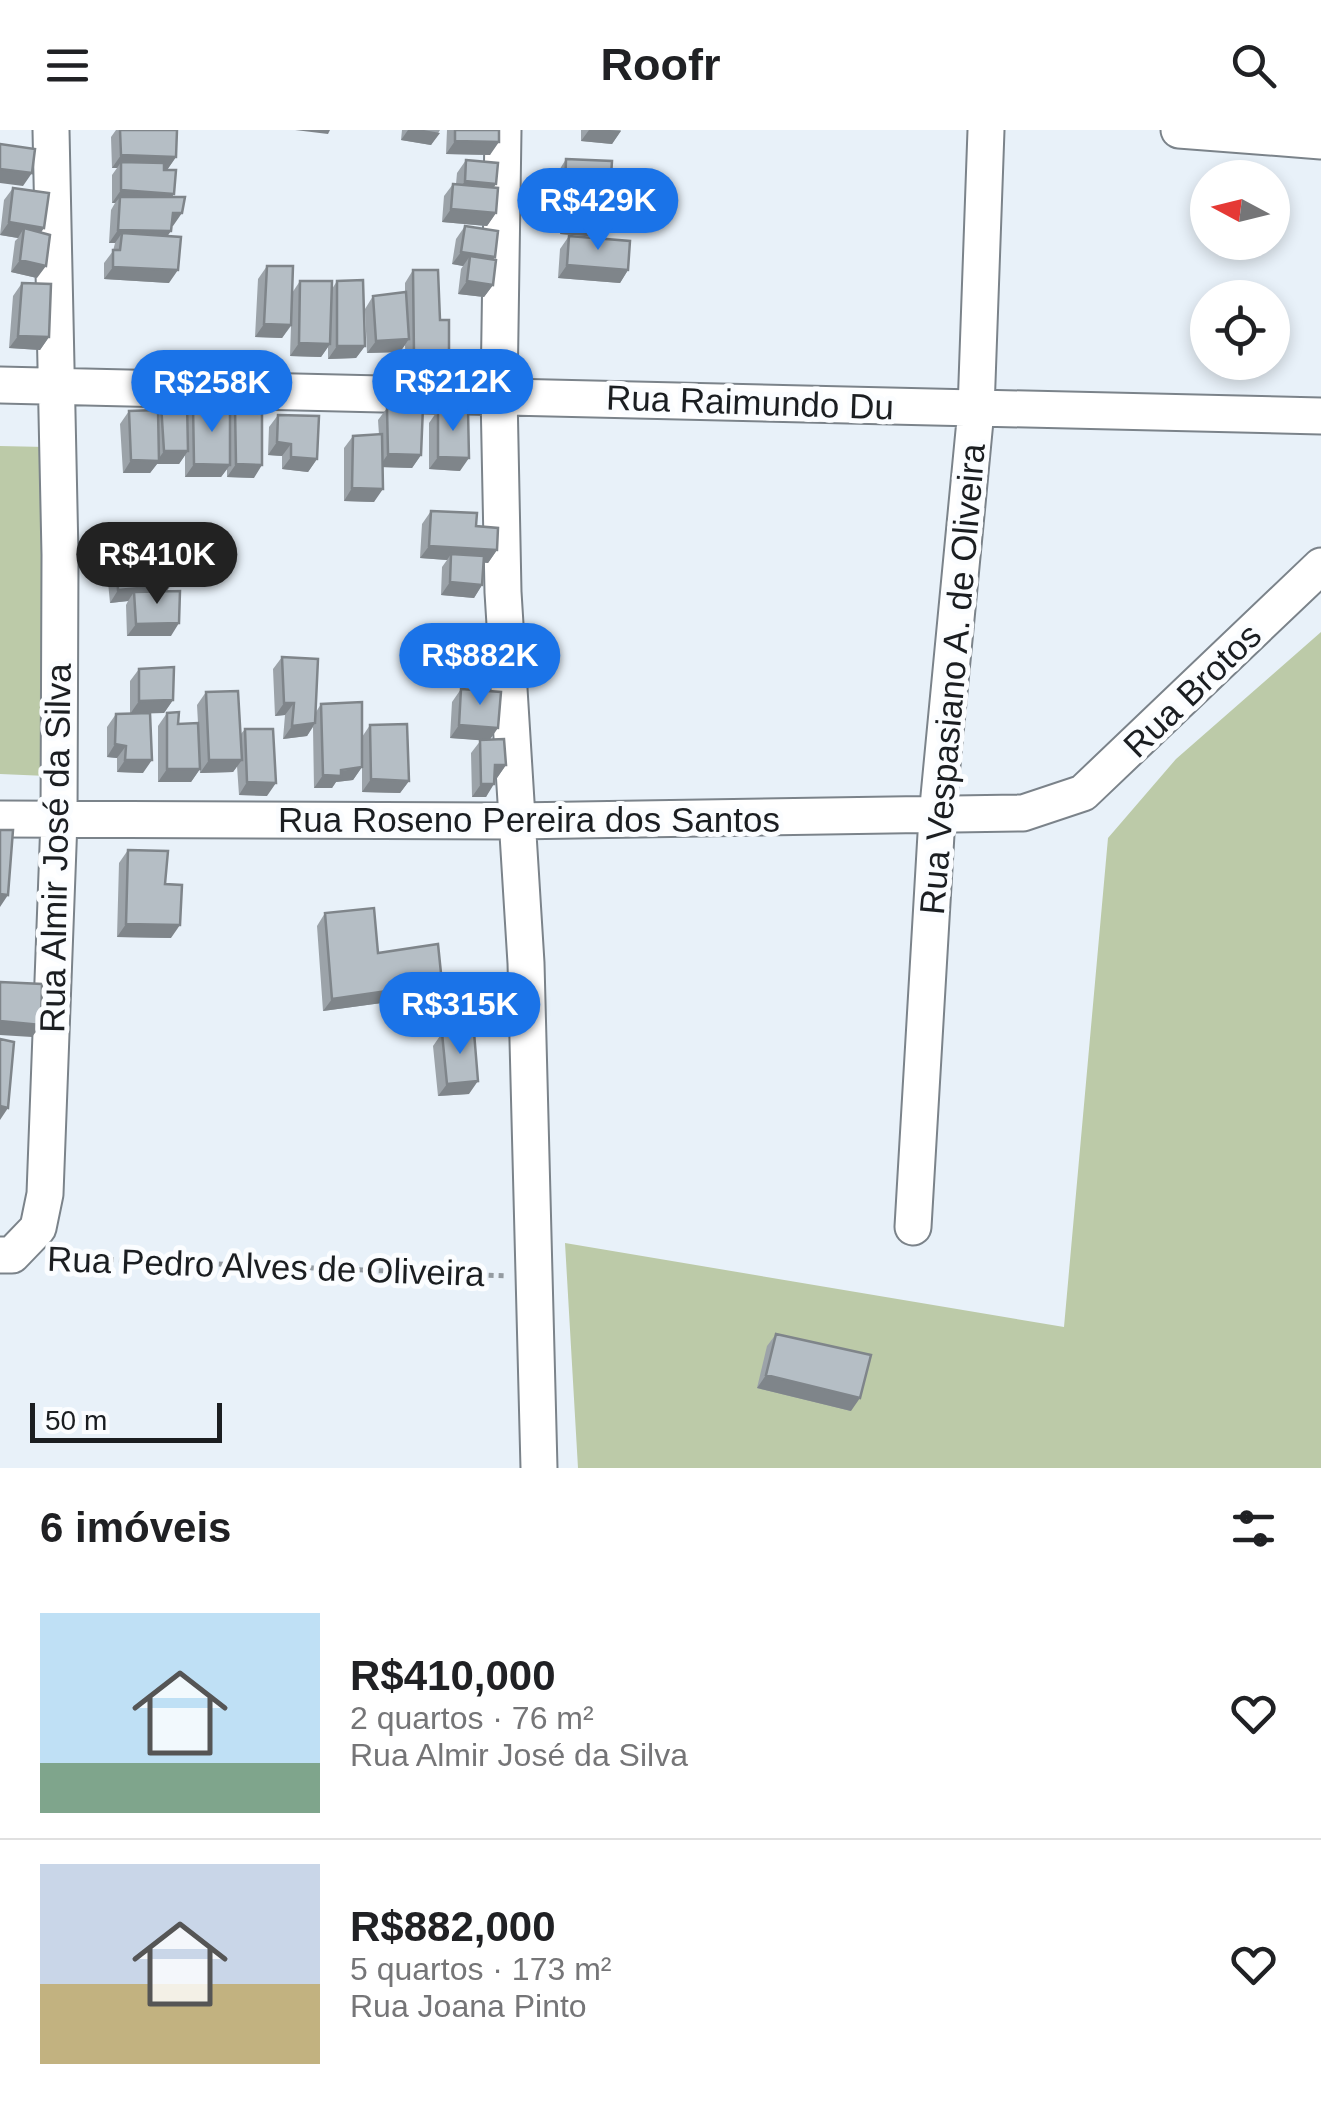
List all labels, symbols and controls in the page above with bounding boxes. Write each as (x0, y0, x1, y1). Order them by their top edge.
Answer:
icon: menu (40, 38, 95, 93)
icon: search (1226, 38, 1281, 93)
text: Roofr (601, 39, 720, 90)
north arrow (1190, 160, 1290, 260)
map controls (1190, 160, 1290, 380)
pin: R$429K (517, 168, 679, 253)
text: R$429K (539, 182, 657, 218)
button: locate (1190, 280, 1290, 380)
pin: R$212K (372, 349, 534, 434)
pin: R$258K (131, 350, 293, 435)
text: R$212K (394, 363, 512, 399)
text: R$258K (153, 364, 271, 400)
street label: Rua Raimundo Du (605, 377, 895, 427)
street label: Rua Vespasiano A. de Oliveira (912, 441, 992, 916)
pin: R$410K (76, 522, 238, 607)
text: R$410K (98, 536, 216, 572)
street label: Rua Brotos (1115, 615, 1269, 765)
pin: R$882K (399, 623, 561, 708)
text: R$882K (421, 637, 539, 673)
street label: Rua Almir José da Silva (32, 662, 78, 1033)
street label: Rua Roseno Pereira dos Santos (278, 800, 780, 839)
pin: R$315K (379, 972, 541, 1057)
text: R$315K (401, 986, 519, 1022)
street label: Rua Pedro Alves de Oliveira (47, 1239, 486, 1293)
scale bar (30, 1398, 222, 1442)
text: 50 m (45, 1405, 107, 1436)
icon: filters (1226, 1501, 1281, 1556)
text: 6 imóveis (40, 1504, 231, 1551)
text: R$410,000 (350, 1652, 556, 1699)
icon: home (120, 1653, 240, 1773)
icon: heart (1226, 1686, 1281, 1741)
text: 2 quartos · 76 m² (350, 1700, 594, 1736)
text: Rua Almir José da Silva (350, 1737, 688, 1773)
text: R$882,000 (350, 1903, 556, 1950)
icon: home (120, 1904, 240, 2024)
icon: heart (1226, 1937, 1281, 1992)
text: 5 quartos · 173 m² (350, 1951, 611, 1987)
text: Rua Joana Pinto (350, 1988, 587, 2024)

